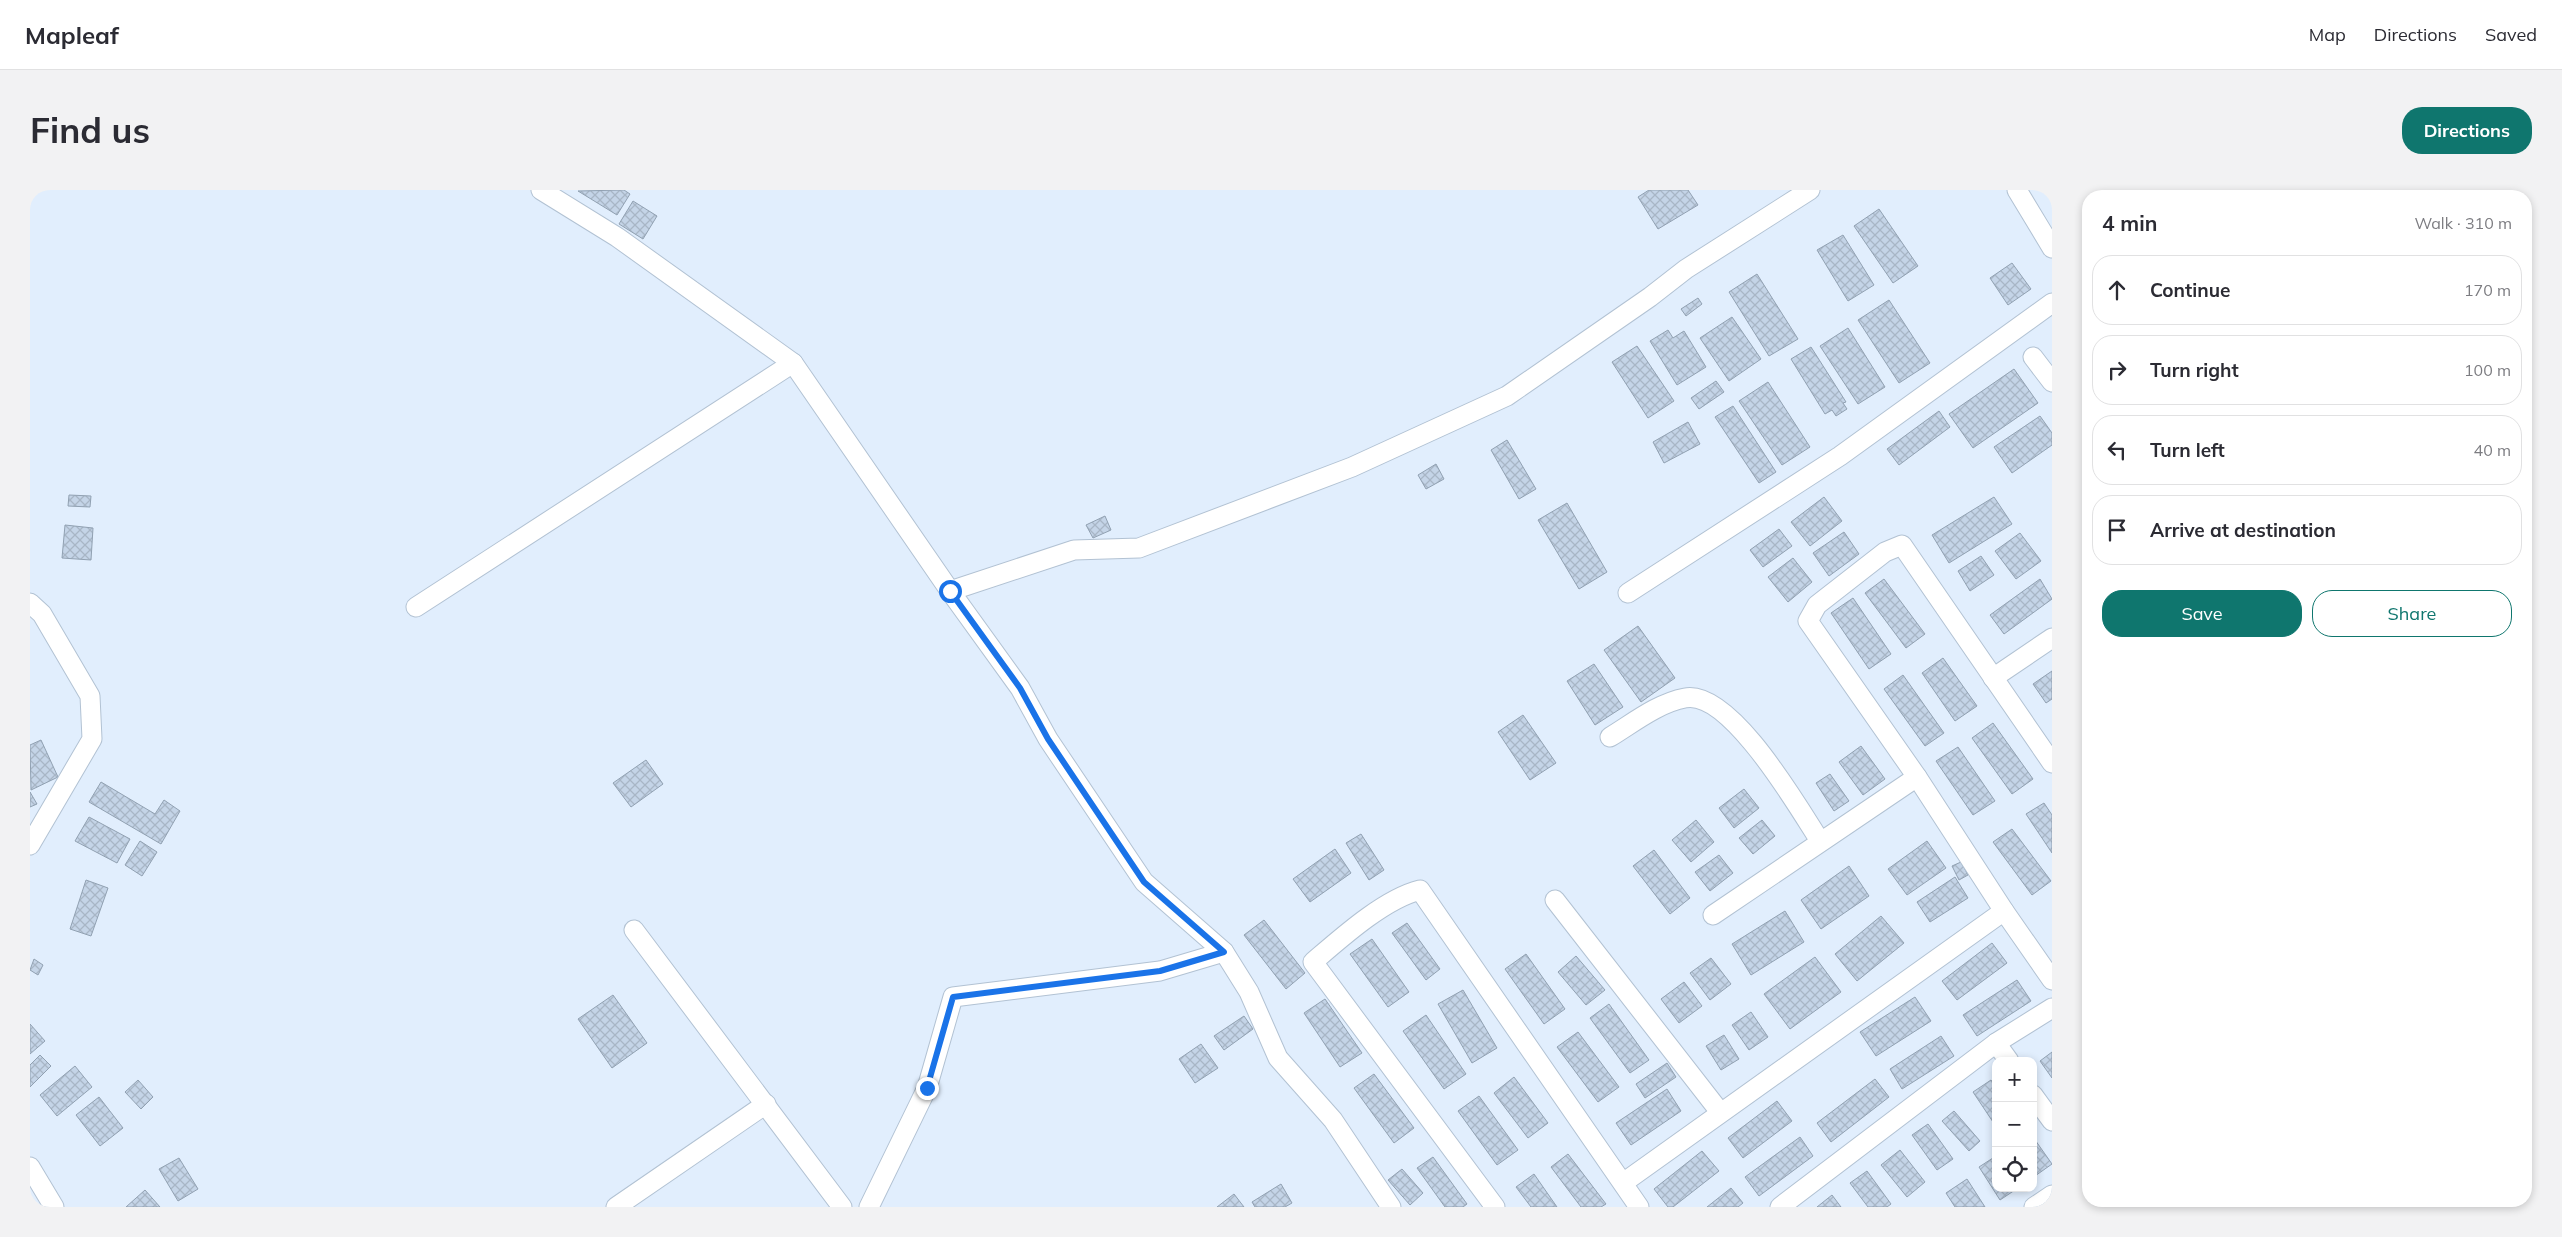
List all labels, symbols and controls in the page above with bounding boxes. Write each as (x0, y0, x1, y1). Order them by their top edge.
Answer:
text: Mapleaf (25, 20, 119, 50)
text: Map (2309, 23, 2346, 46)
text: Directions (2374, 23, 2457, 46)
text: Saved (2485, 23, 2537, 46)
button: Directions (2402, 107, 2532, 154)
text: Find us (30, 108, 150, 152)
text: 4 min (2102, 210, 2157, 236)
text: Walk · 310 m (2414, 213, 2512, 233)
icon: ahead (2103, 276, 2131, 304)
text: Continue (2150, 278, 2230, 302)
text: 170 m (2464, 280, 2511, 300)
icon: right (2103, 356, 2131, 384)
text: Turn right (2150, 358, 2239, 382)
text: 100 m (2464, 360, 2511, 380)
icon: left (2103, 436, 2131, 464)
text: Turn left (2150, 438, 2225, 462)
text: 40 m (2474, 440, 2511, 460)
icon: arrive (2103, 516, 2131, 544)
text: Arrive at destination (2150, 518, 2336, 542)
route start (939, 580, 962, 603)
button: Save (2102, 590, 2302, 637)
button: Share (2312, 590, 2512, 637)
map controls (1992, 1057, 2037, 1192)
button: + (1992, 1057, 2037, 1102)
route end (916, 1077, 939, 1100)
button: − (1992, 1102, 2037, 1147)
button: locate (1992, 1147, 2037, 1192)

